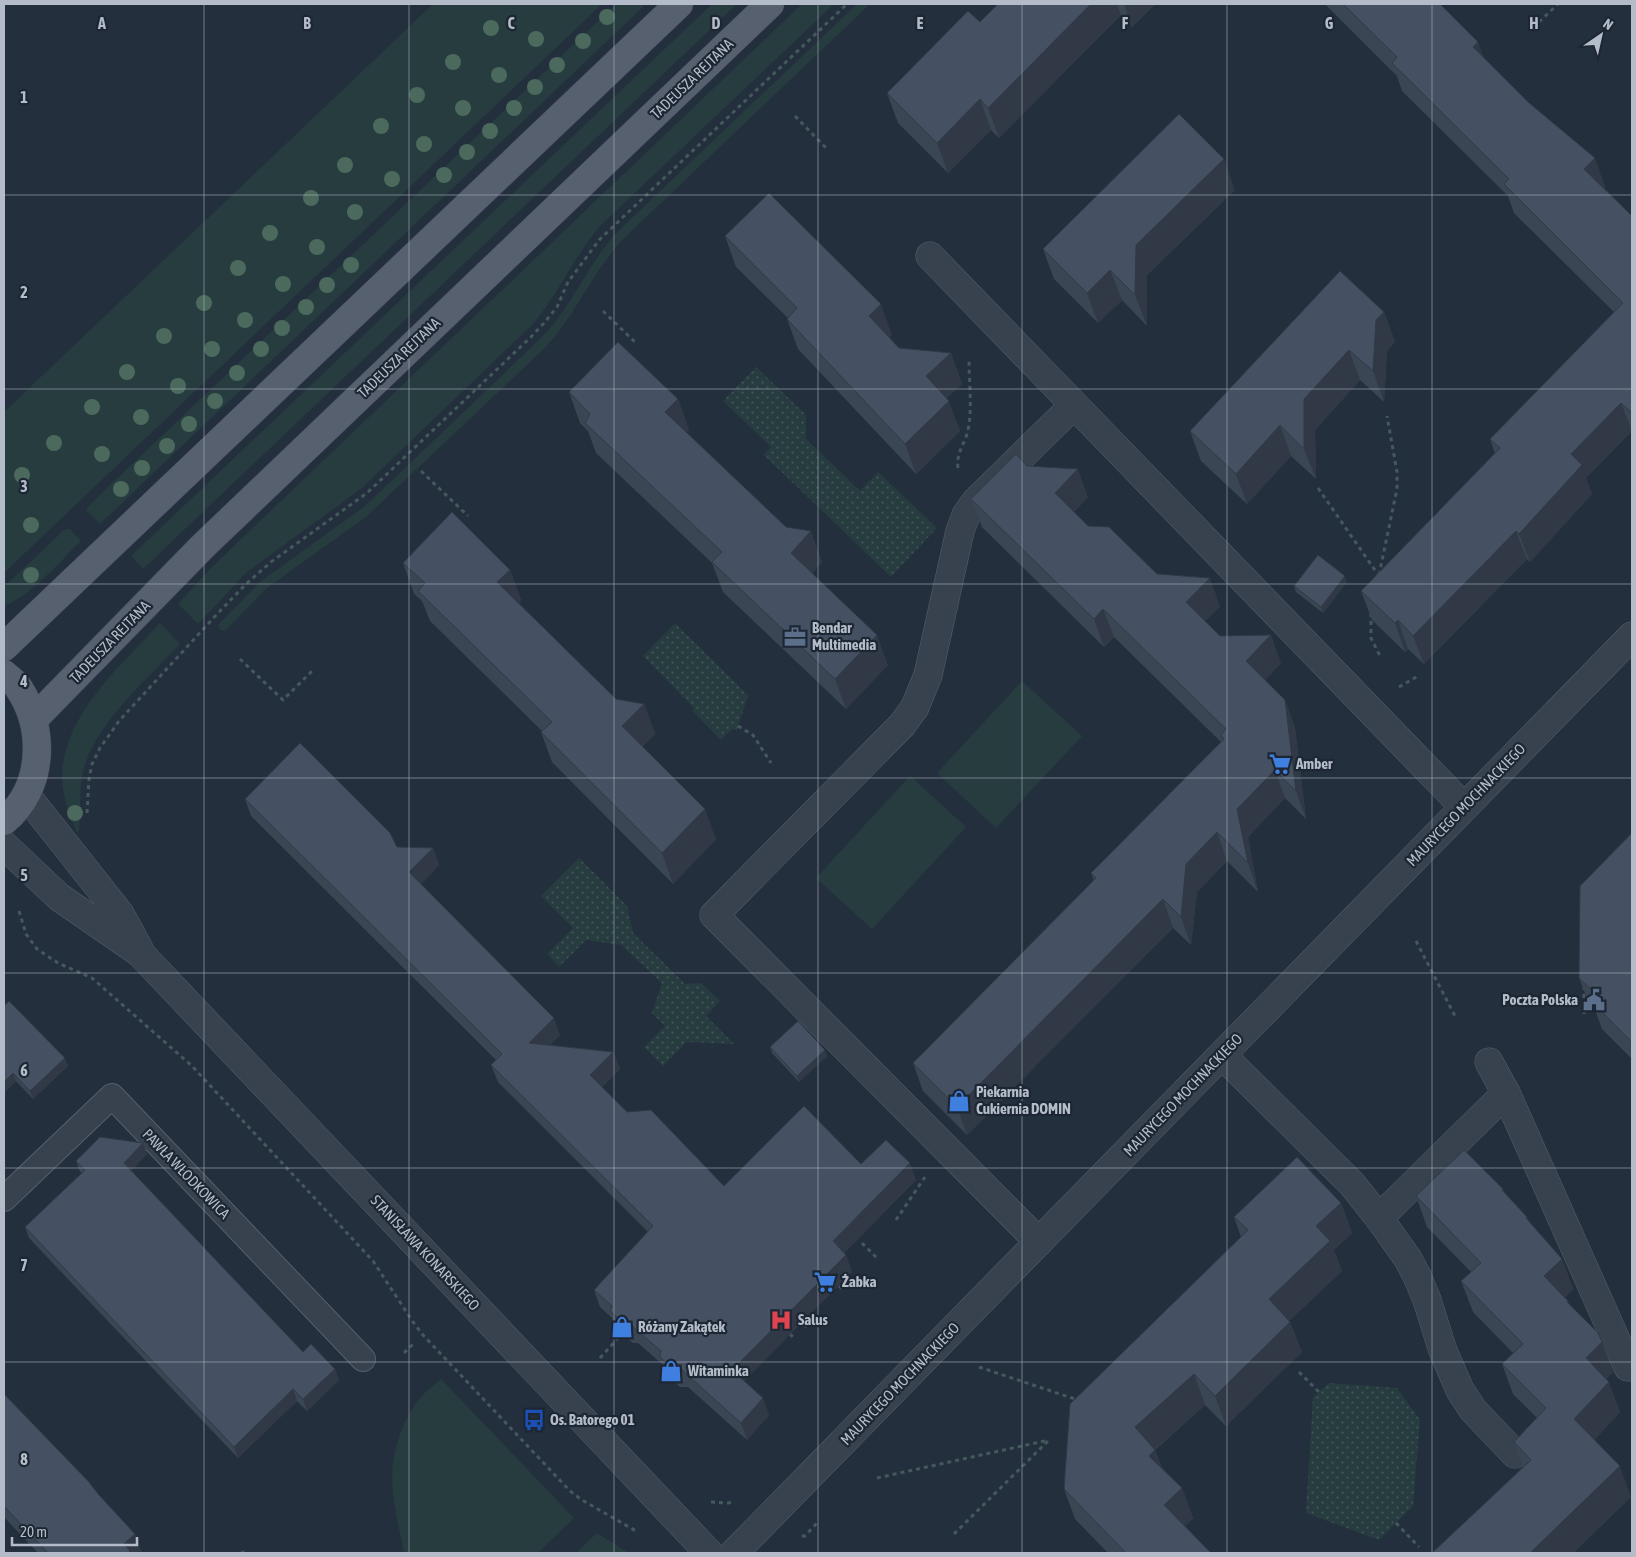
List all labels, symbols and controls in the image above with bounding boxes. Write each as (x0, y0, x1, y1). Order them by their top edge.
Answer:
north arrow (1576, 10, 1626, 60)
text: A (97, 14, 106, 32)
text: B (303, 14, 311, 32)
text: C (507, 14, 515, 32)
text: D (712, 14, 721, 32)
text: E (917, 14, 924, 32)
text: F (1122, 14, 1129, 32)
text: G (1325, 14, 1334, 32)
text: H (1529, 14, 1539, 32)
text: N (1600, 15, 1616, 33)
street label: TADEUSZA REJTANA (647, 35, 737, 122)
text: 1 (20, 88, 28, 106)
text: 2 (20, 283, 28, 301)
street label: TADEUSZA REJTANA (354, 314, 444, 401)
text: 3 (20, 477, 28, 495)
street label: TADEUSZA REJTANA (66, 597, 154, 686)
place label: Bendar Multimedia (812, 619, 876, 653)
office icon: Bendar Multimedia (782, 624, 808, 650)
text: 4 (19, 672, 28, 690)
street label: MAURYCEGO MOCHNACKIEGO (1403, 740, 1529, 869)
supermarket icon: Amber (1267, 751, 1293, 777)
place label: Amber (1295, 755, 1333, 772)
text: 5 (20, 866, 28, 884)
public building icon: Poczta Polska (1581, 987, 1607, 1013)
place label: Poczta Polska (1502, 991, 1578, 1008)
street label: MAURYCEGO MOCHNACKIEGO (1120, 1030, 1246, 1159)
text: 6 (20, 1061, 28, 1079)
place label: Piekarnia Cukiernia DOMIN (976, 1083, 1071, 1117)
shop icon: Piekarnia Cukiernia DOMIN (946, 1088, 972, 1114)
street label: PAWŁA WŁODKOWICA (139, 1125, 234, 1222)
street label: STANISŁAWA KONARSKIEGO (368, 1192, 483, 1314)
text: 7 (20, 1256, 28, 1274)
supermarket icon: Żabka (812, 1269, 838, 1295)
place label: Żabka (842, 1273, 876, 1290)
hospital icon: Salus (768, 1307, 794, 1333)
place label: Salus (798, 1311, 828, 1328)
shop icon: Różany Zakątek (609, 1314, 635, 1340)
place label: Różany Zakątek (638, 1318, 726, 1335)
street label: MAURYCEGO MOCHNACKIEGO (837, 1319, 963, 1448)
shop icon: Witaminka (658, 1358, 684, 1384)
place label: Witaminka (687, 1362, 749, 1379)
bus stop icon: Os. Batorego 01 (521, 1407, 547, 1433)
place label: Os. Batorego 01 (550, 1411, 635, 1428)
text: 8 (20, 1450, 28, 1468)
scale bar (12, 1514, 138, 1546)
text: 20 m (20, 1523, 47, 1540)

